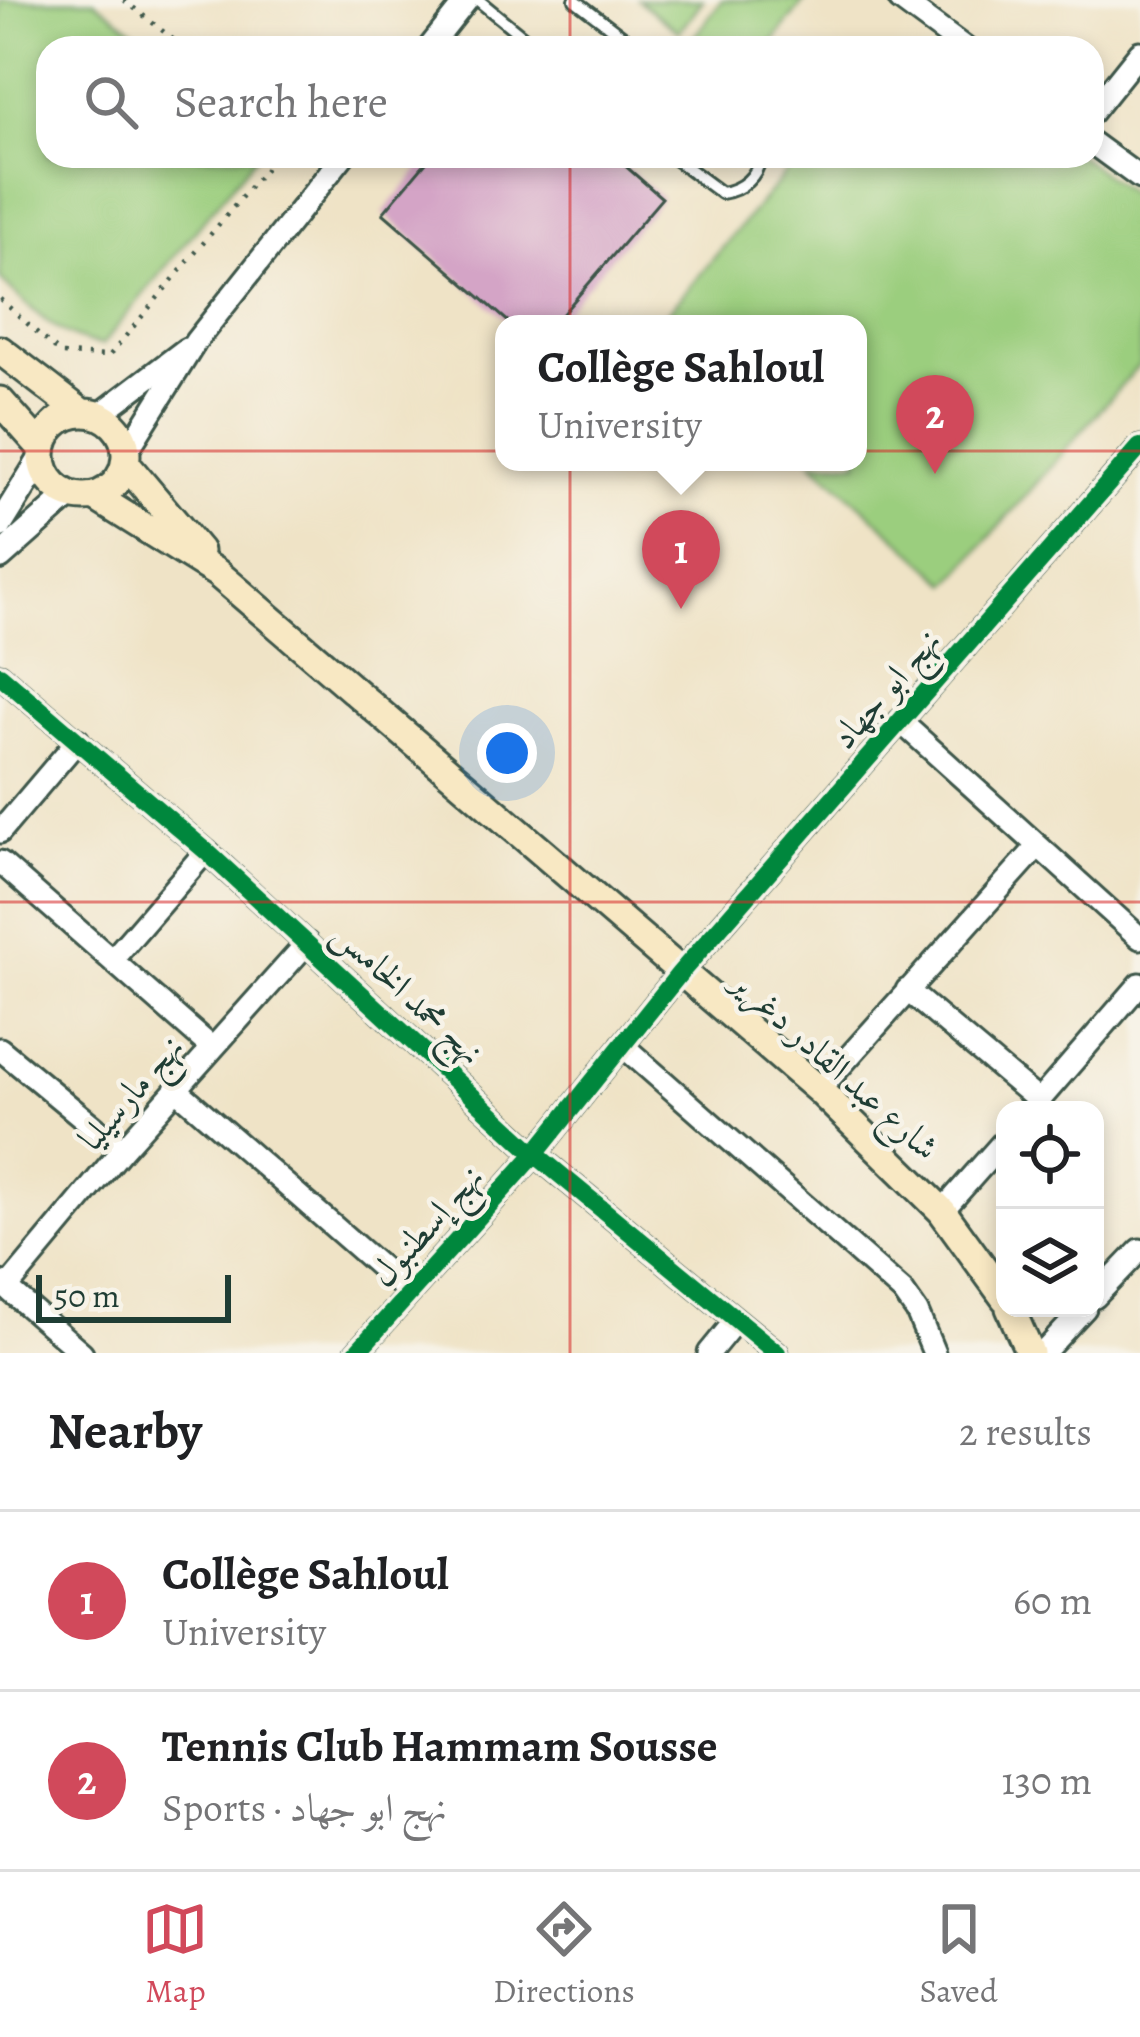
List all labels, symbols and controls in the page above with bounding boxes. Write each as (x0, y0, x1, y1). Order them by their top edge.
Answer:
search box (36, 36, 1104, 168)
icon: search (78, 69, 144, 135)
text: Search here (174, 71, 388, 133)
popup (495, 315, 867, 471)
text: Collège Sahloul (538, 336, 824, 398)
pin: 2 (896, 375, 974, 474)
text: University (538, 398, 702, 451)
pin: 1 (642, 510, 720, 609)
street label: نهج ابو جهاد (819, 617, 958, 765)
your location (477, 723, 537, 783)
street label: نهج محمد الخامس (317, 909, 495, 1081)
street label: شارع عبد القادر دغرير (714, 955, 950, 1175)
street label: نهج مارسيليا (66, 1024, 201, 1166)
map controls (996, 1101, 1104, 1317)
button: locate (996, 1101, 1104, 1209)
street label: نهج إسطنبول (358, 1154, 500, 1302)
button: layers (996, 1209, 1104, 1317)
scale bar (36, 1269, 231, 1322)
text: 50 m (54, 1273, 120, 1318)
text: Nearby (48, 1396, 202, 1466)
text: 2 results (959, 1405, 1092, 1458)
text: Collège Sahloul (162, 1543, 449, 1605)
text: 1 (80, 1574, 94, 1627)
text: 60 m (1013, 1574, 1092, 1627)
text: University (162, 1605, 326, 1658)
text: Tennis Club Hammam Sousse (162, 1715, 718, 1777)
text: 2 (78, 1754, 96, 1807)
text: 130 m (1001, 1754, 1092, 1807)
text: Sports · نهج ابو جهاد (162, 1781, 447, 1834)
tab: Map (142, 1896, 208, 2013)
tab: Directions (493, 1896, 635, 2013)
tab: Saved (919, 1896, 998, 2013)

